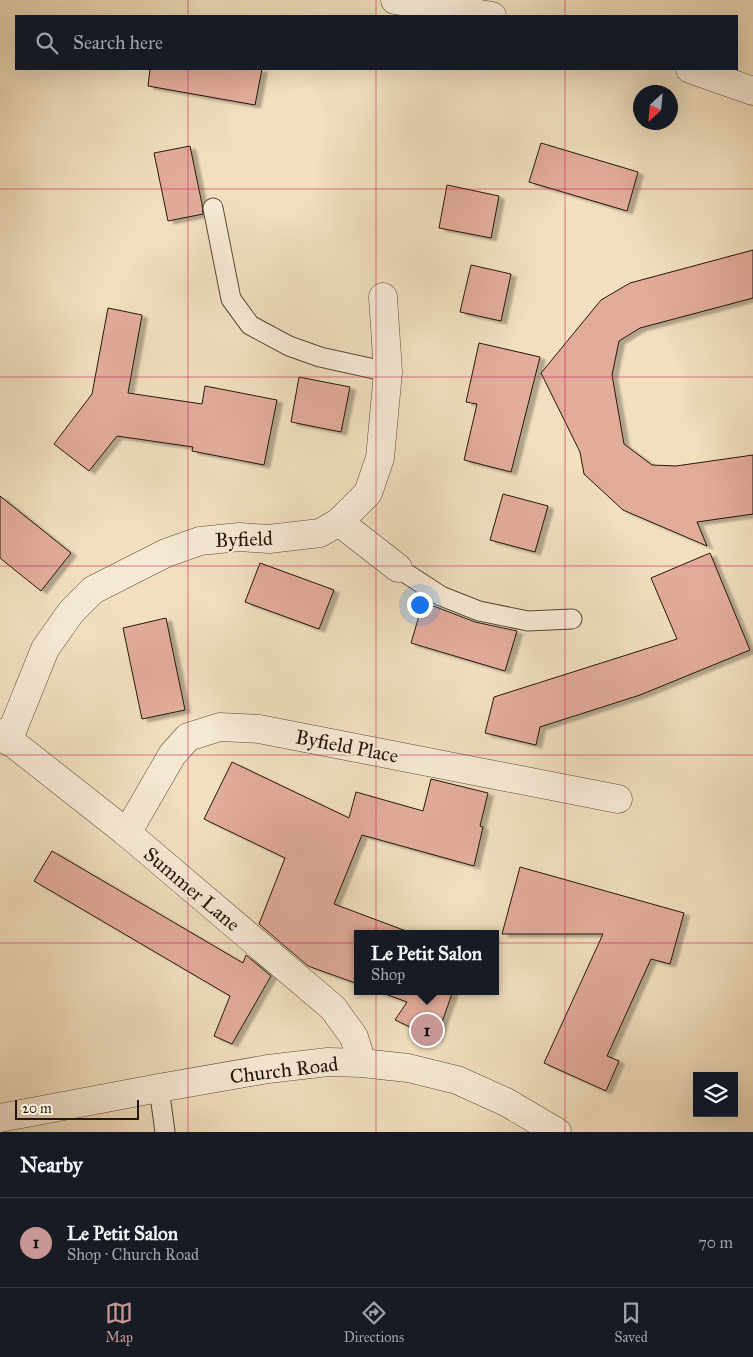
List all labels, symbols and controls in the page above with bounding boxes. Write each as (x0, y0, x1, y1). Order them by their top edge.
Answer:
search box (15, 15, 738, 70)
icon: search (33, 29, 61, 57)
text: Search here (73, 31, 163, 54)
north arrow (633, 85, 678, 130)
street label: Byfield (215, 526, 273, 552)
your location (407, 592, 433, 618)
street label: Byfield Place (294, 724, 400, 768)
street label: Summer Lane (139, 842, 245, 936)
popup (354, 930, 499, 995)
text: Le Petit Salon (371, 942, 482, 965)
text: Shop (371, 965, 405, 984)
pin: 1 (411, 1011, 443, 1049)
street label: Church Road (228, 1051, 340, 1089)
map controls (693, 1072, 738, 1117)
button: layers (693, 1072, 738, 1117)
scale bar (15, 1097, 139, 1120)
text: 20 m (22, 1100, 52, 1117)
text: Nearby (20, 1152, 83, 1178)
text: Le Petit Salon (67, 1222, 178, 1245)
text: 1 (33, 1233, 39, 1252)
text: 70 m (698, 1233, 733, 1252)
text: Shop · Church Road (67, 1245, 199, 1264)
tab: Map (105, 1299, 133, 1346)
tab: Directions (344, 1299, 404, 1346)
tab: Saved (615, 1299, 648, 1346)

